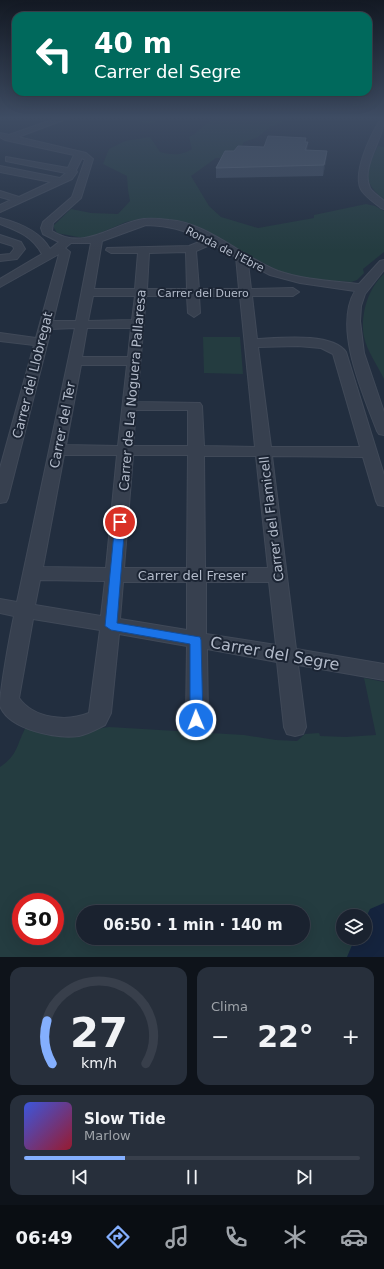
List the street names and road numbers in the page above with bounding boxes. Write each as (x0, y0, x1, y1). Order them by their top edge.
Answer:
street label: Ronda de l'Ebre (183, 224, 266, 275)
street label: Carrer del Duero (157, 287, 249, 300)
street label: Carrer de La Noguera Pallaresa (116, 289, 149, 491)
street label: Carrer del Llobregat (9, 310, 56, 440)
street label: Carrer del Ter (47, 380, 78, 470)
street label: Carrer del Flamicell (256, 455, 287, 583)
street label: Carrer del Freser (138, 568, 247, 583)
street label: Carrer del Segre (209, 633, 341, 674)

